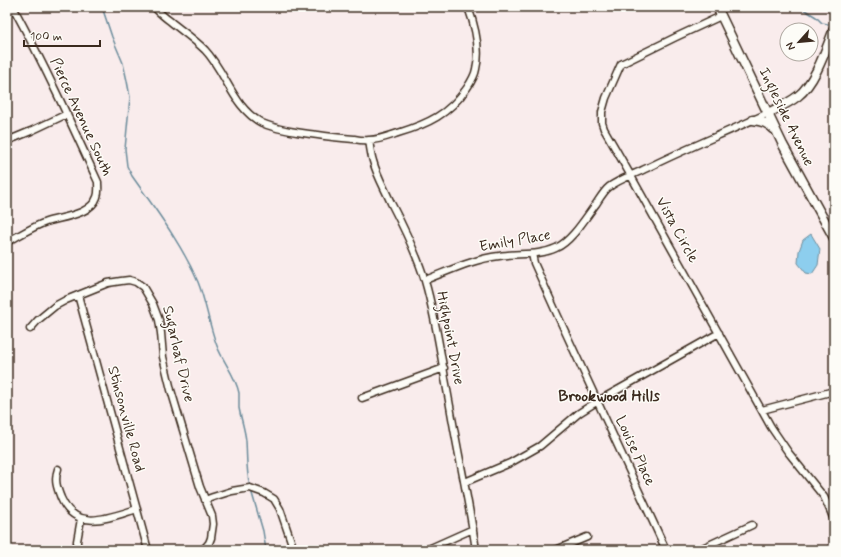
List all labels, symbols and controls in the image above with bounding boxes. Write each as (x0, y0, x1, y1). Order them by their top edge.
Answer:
scale bar (24, 22, 100, 48)
north arrow (779, 22, 819, 62)
text: 100 m (30, 29, 62, 45)
text: N (783, 40, 799, 53)
street label: Pierce Avenue South (45, 55, 117, 179)
street label: Ingleside Avenue (753, 64, 819, 170)
street label: Vista Circle (651, 194, 703, 266)
street label: Emily Place (478, 225, 552, 257)
street label: Highpoint Drive (430, 289, 469, 387)
street label: Sugarloaf Drive (156, 304, 199, 405)
street label: Stinsonville Road (102, 364, 150, 474)
district label: Brookwood Hills (558, 386, 661, 407)
street label: Louise Place (610, 413, 660, 489)

